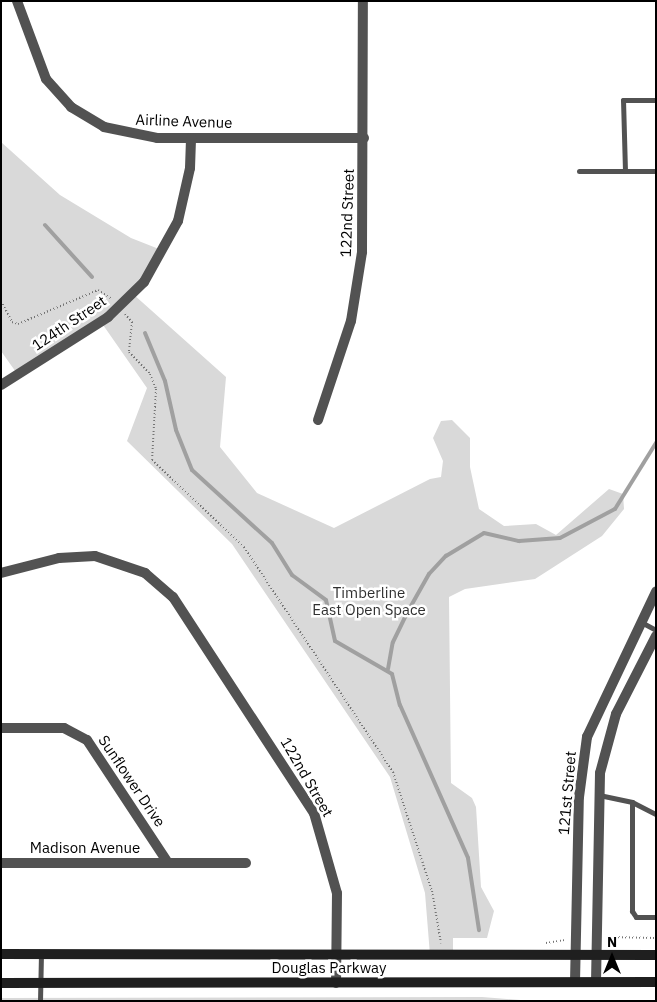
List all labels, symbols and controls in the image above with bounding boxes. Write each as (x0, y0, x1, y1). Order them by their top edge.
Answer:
street label: Airline Avenue (135, 110, 233, 132)
street label: 122nd Street (336, 168, 358, 258)
street label: 124th Street (29, 292, 109, 354)
park label: Timberline East Open Space (312, 583, 426, 618)
street label: Sunflower Drive (95, 732, 169, 830)
street label: 122nd Street (277, 734, 337, 820)
street label: 121st Street (554, 750, 580, 836)
street label: Madison Avenue (30, 839, 140, 857)
north arrow (587, 932, 637, 982)
text: N (607, 933, 617, 951)
street label: Douglas Parkway (271, 959, 387, 977)

